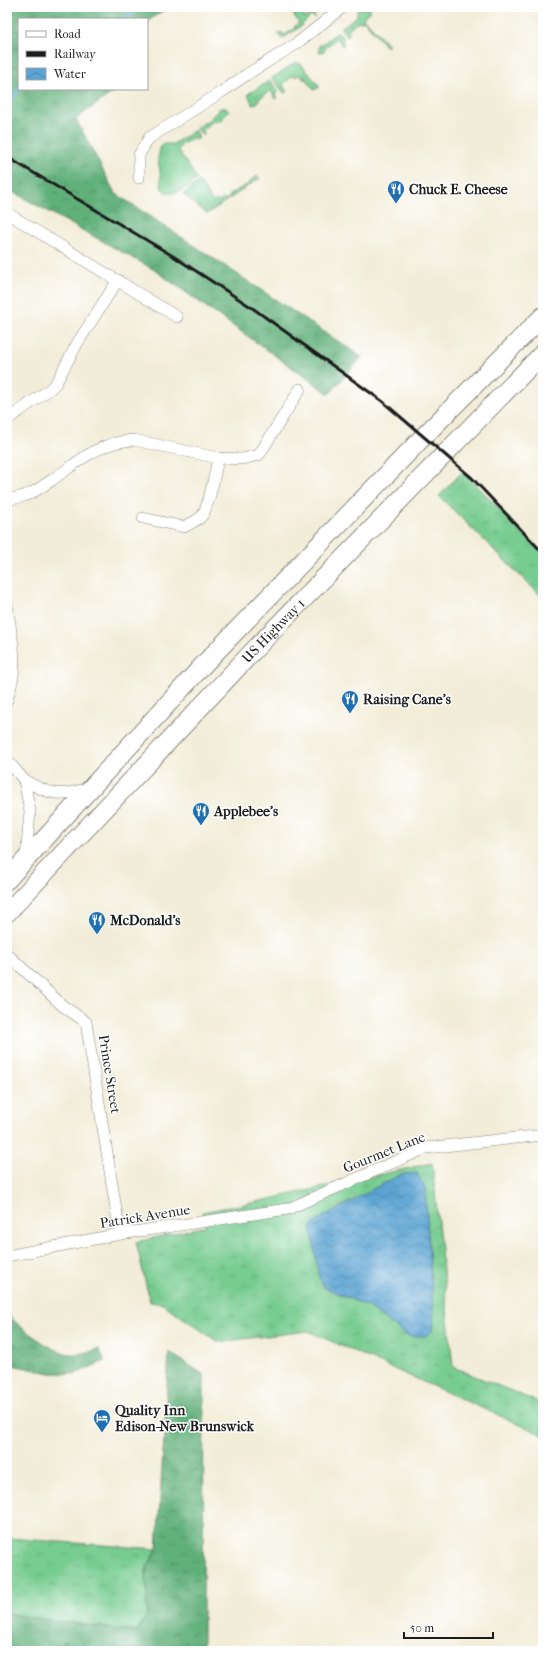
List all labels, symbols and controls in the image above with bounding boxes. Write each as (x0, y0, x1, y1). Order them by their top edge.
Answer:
legend (18, 18, 148, 90)
text: Road (54, 27, 81, 41)
text: Railway (54, 47, 96, 61)
text: Water (53, 67, 87, 81)
restaurant icon: Chuck E. Cheese (386, 179, 406, 204)
place label: Chuck E. Cheese (409, 181, 508, 198)
street label: US Highway 1 (238, 595, 309, 667)
restaurant icon: Raising Cane's (340, 689, 360, 714)
place label: Raising Cane's (363, 691, 452, 708)
restaurant icon: Applebee's (191, 801, 211, 826)
place label: Applebee's (213, 803, 279, 820)
restaurant icon: McDonald's (87, 910, 107, 935)
place label: McDonald's (109, 912, 181, 929)
street label: Prince Street (95, 1033, 124, 1115)
street label: Gourmet Lane (341, 1128, 428, 1177)
street label: Patrick Avenue (99, 1201, 192, 1232)
place label: Quality Inn Edison-New Brunswick (115, 1402, 255, 1435)
hotel icon: Quality Inn Edison-New Brunswick (92, 1408, 112, 1433)
scale bar (404, 1614, 493, 1640)
text: 50 m (410, 1621, 434, 1635)

